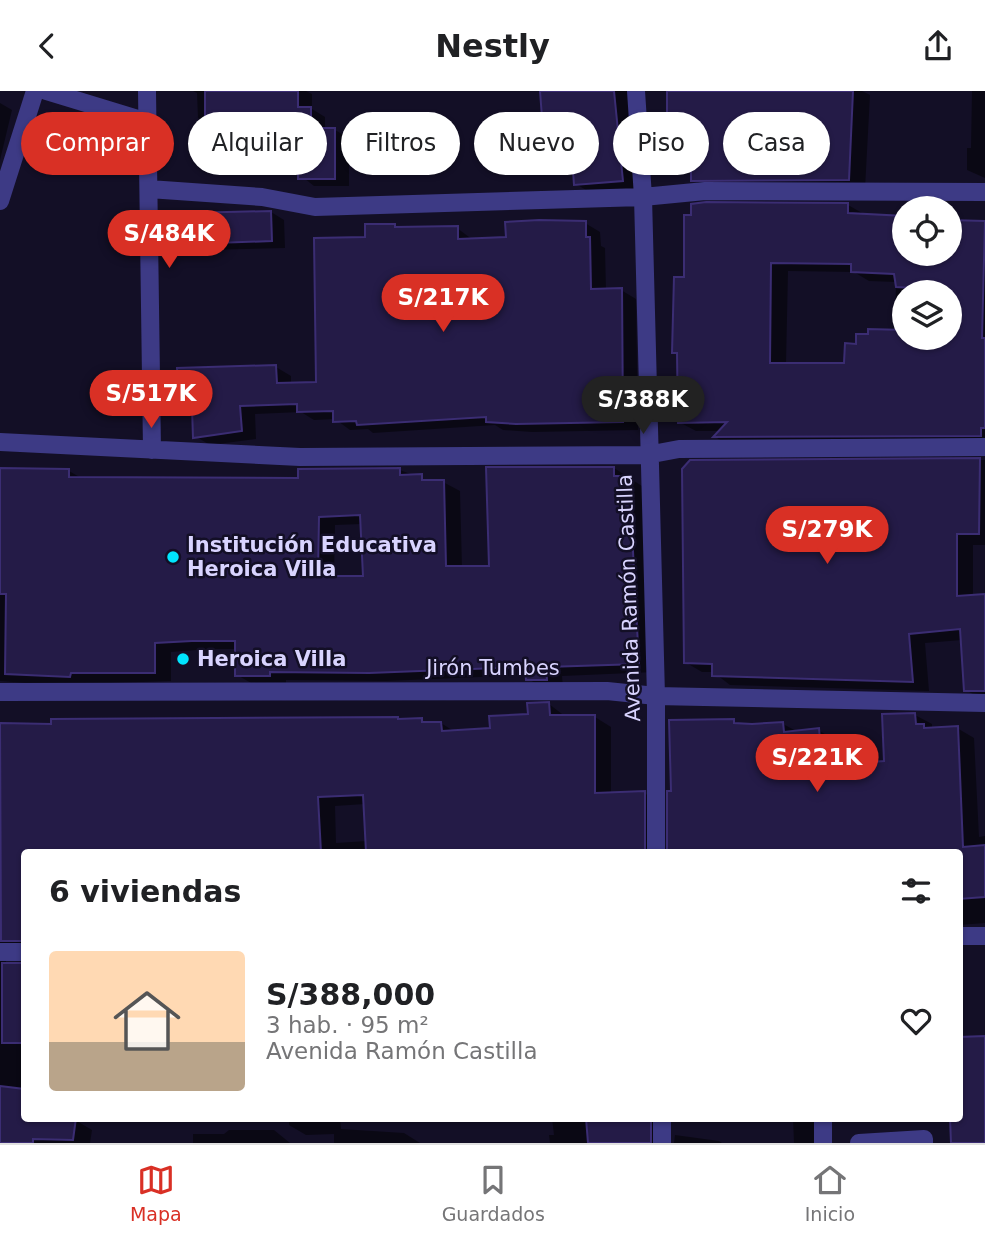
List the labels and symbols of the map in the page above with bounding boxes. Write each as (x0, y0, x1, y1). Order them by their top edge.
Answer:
pin: S/484K (112, 211, 226, 270)
pin: S/217K (386, 275, 500, 334)
pin: S/517K (94, 371, 208, 430)
pin: S/388K (586, 377, 700, 436)
street label: Avenida Ramón Castilla (613, 474, 645, 722)
pin: S/279K (770, 507, 884, 566)
place label: Institución Educativa Heroica Villa (187, 533, 437, 581)
marker: Institución Educativa Heroica Villa (165, 549, 181, 565)
place label: Heroica Villa (197, 647, 346, 671)
marker: Heroica Villa (175, 651, 191, 667)
street label: Jirón Tumbes (424, 656, 560, 680)
pin: S/221K (760, 735, 874, 794)

